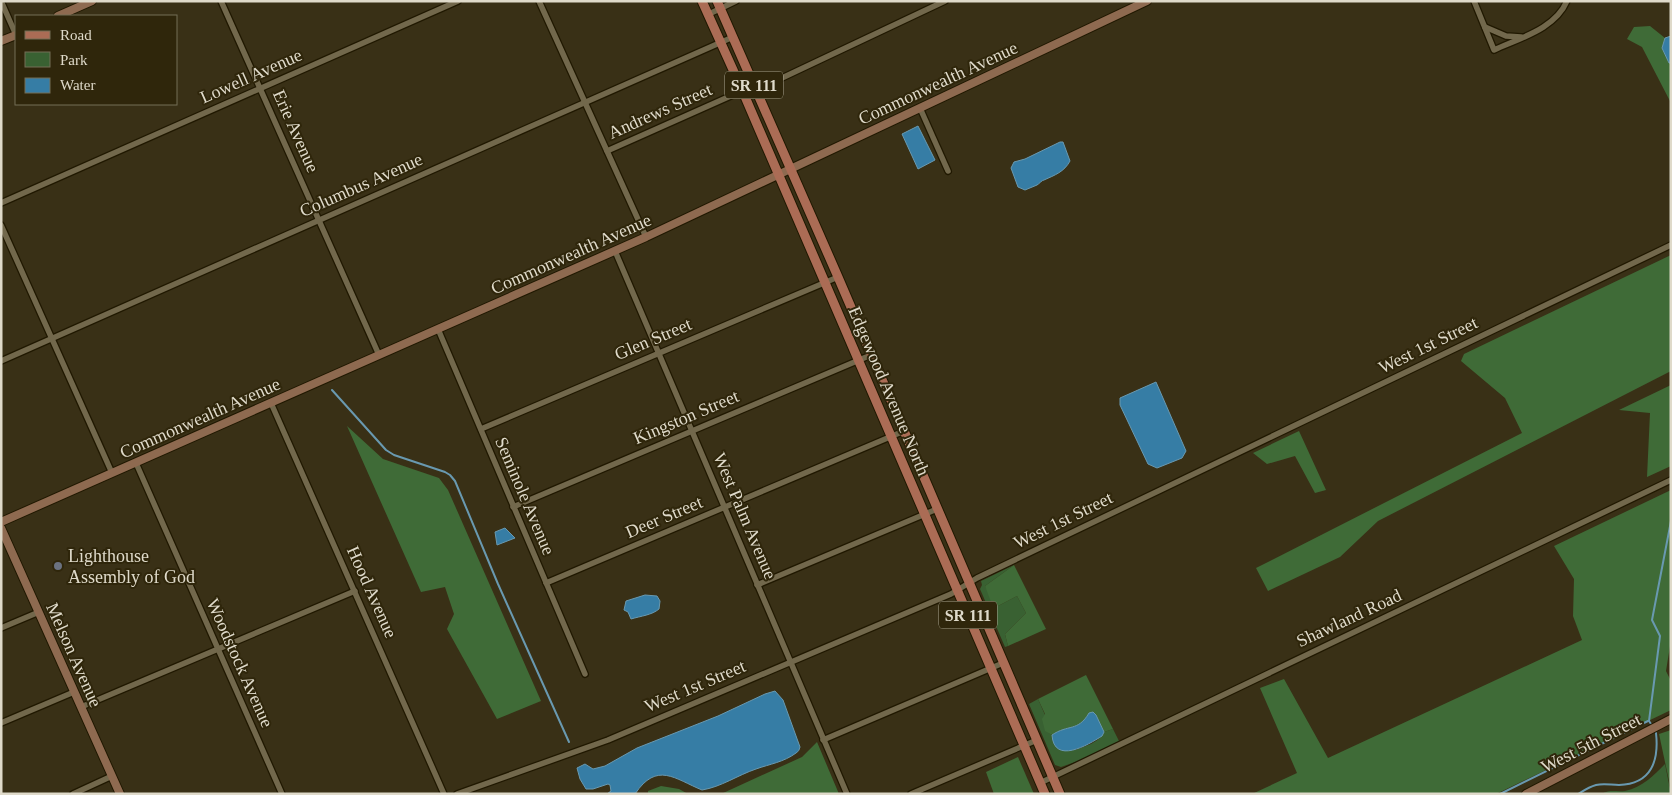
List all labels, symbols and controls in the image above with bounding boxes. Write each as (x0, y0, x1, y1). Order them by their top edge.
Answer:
legend (15, 15, 178, 105)
text: Road (60, 27, 92, 43)
street label: Commonwealth Avenue (855, 37, 1021, 129)
street label: Lowell Avenue (197, 45, 305, 107)
text: Park (60, 52, 88, 68)
road number: SR 111 (725, 72, 783, 98)
text: Water (60, 77, 95, 93)
street label: Andrews Street (605, 79, 715, 143)
street label: Erie Avenue (269, 87, 323, 175)
street label: Columbus Avenue (297, 149, 425, 221)
street label: Commonwealth Avenue (488, 210, 654, 298)
street label: Edgewood Avenue North (844, 303, 934, 479)
street label: West 1st Street (1375, 312, 1481, 378)
street label: Glen Street (612, 314, 694, 364)
street label: Commonwealth Avenue (117, 374, 283, 462)
street label: Kingston Street (630, 386, 742, 448)
street label: Seminole Avenue (491, 434, 559, 558)
street label: West Palm Avenue (709, 450, 781, 582)
street label: West 1st Street (1010, 487, 1116, 553)
street label: Deer Street (623, 492, 705, 542)
street label: Hood Avenue (343, 543, 401, 641)
place label: Lighthouse Assembly of God (68, 546, 195, 587)
marker: Lighthouse Assembly of God (52, 560, 64, 572)
street label: Shawland Road (1293, 585, 1405, 651)
street label: Woodstock Avenue (203, 596, 277, 730)
street label: Melson Avenue (42, 600, 106, 710)
road number: SR 111 (939, 602, 997, 628)
street label: West 1st Street (642, 656, 748, 716)
street label: West 5th Street (1538, 709, 1644, 777)

